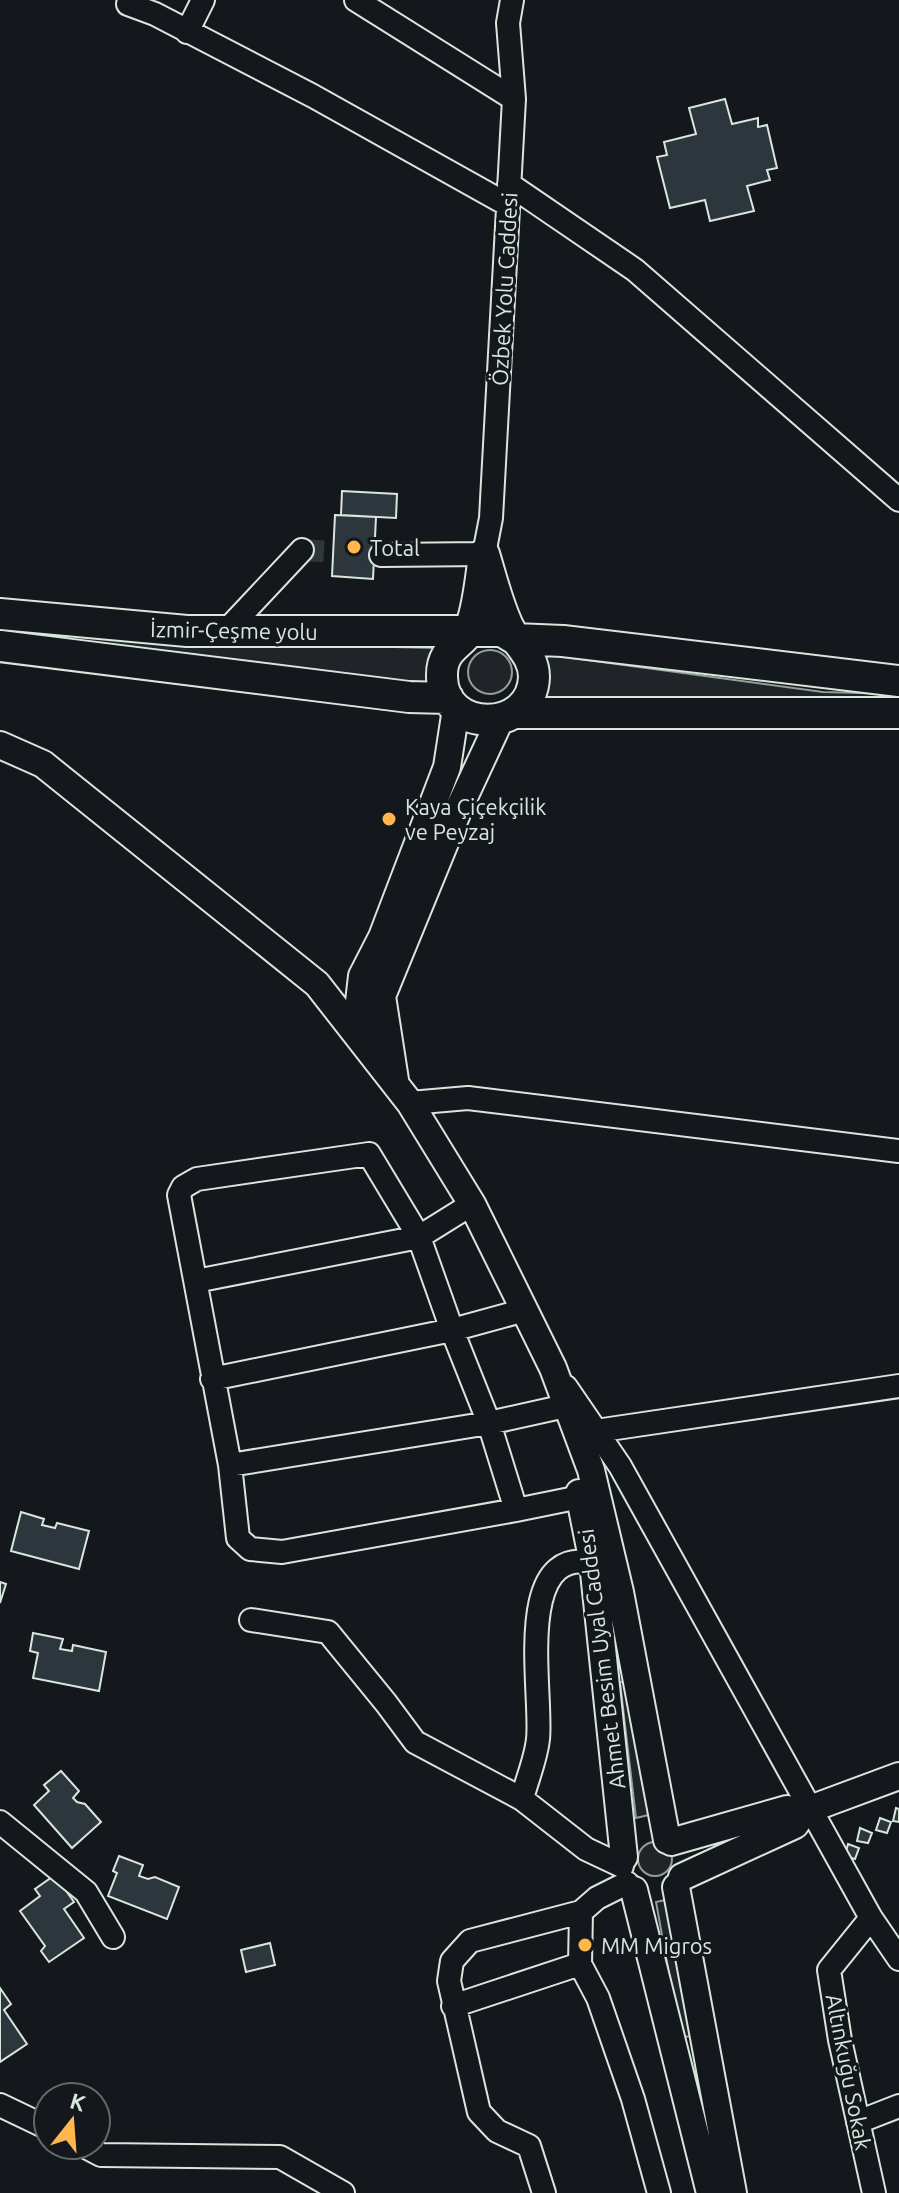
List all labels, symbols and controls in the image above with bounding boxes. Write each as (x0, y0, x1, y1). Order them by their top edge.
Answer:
street label: Özbek Yolu Caddesi (486, 192, 522, 386)
place label: Total (370, 535, 420, 560)
marker: Total (345, 538, 363, 556)
street label: İzmir-Çeşme yolu (150, 616, 318, 644)
place label: Kaya Çiçekçilik ve Peyzaj (405, 794, 546, 844)
marker: Kaya Çiçekçilik ve Peyzaj (380, 810, 398, 828)
street label: Ahmet Besim Uyal Caddesi (573, 1527, 629, 1791)
place label: MM Migros (601, 1933, 712, 1958)
marker: MM Migros (576, 1936, 594, 1954)
street label: Altınkuğu Sokak (822, 1992, 876, 2152)
north arrow (32, 2081, 112, 2161)
text: K (67, 2087, 89, 2116)

